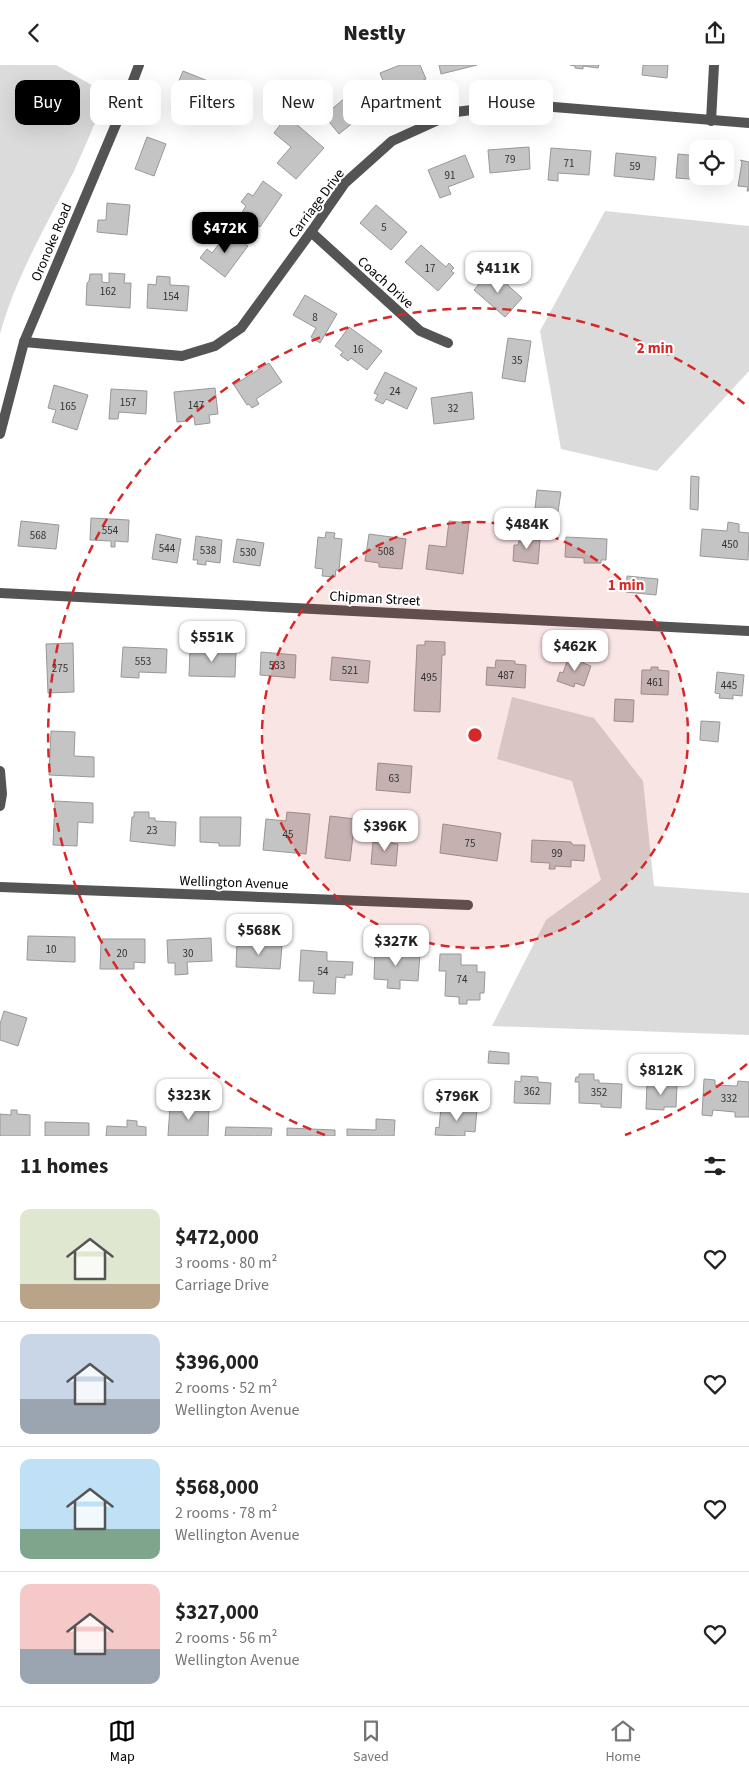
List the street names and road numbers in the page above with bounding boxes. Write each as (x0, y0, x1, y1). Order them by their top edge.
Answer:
street label: Carriage Drive (284, 165, 350, 242)
street label: Oronoke Road (26, 200, 77, 285)
street label: Coach Drive (353, 252, 418, 313)
street label: Chipman Street (329, 587, 421, 611)
street label: Wellington Avenue (179, 871, 289, 895)

